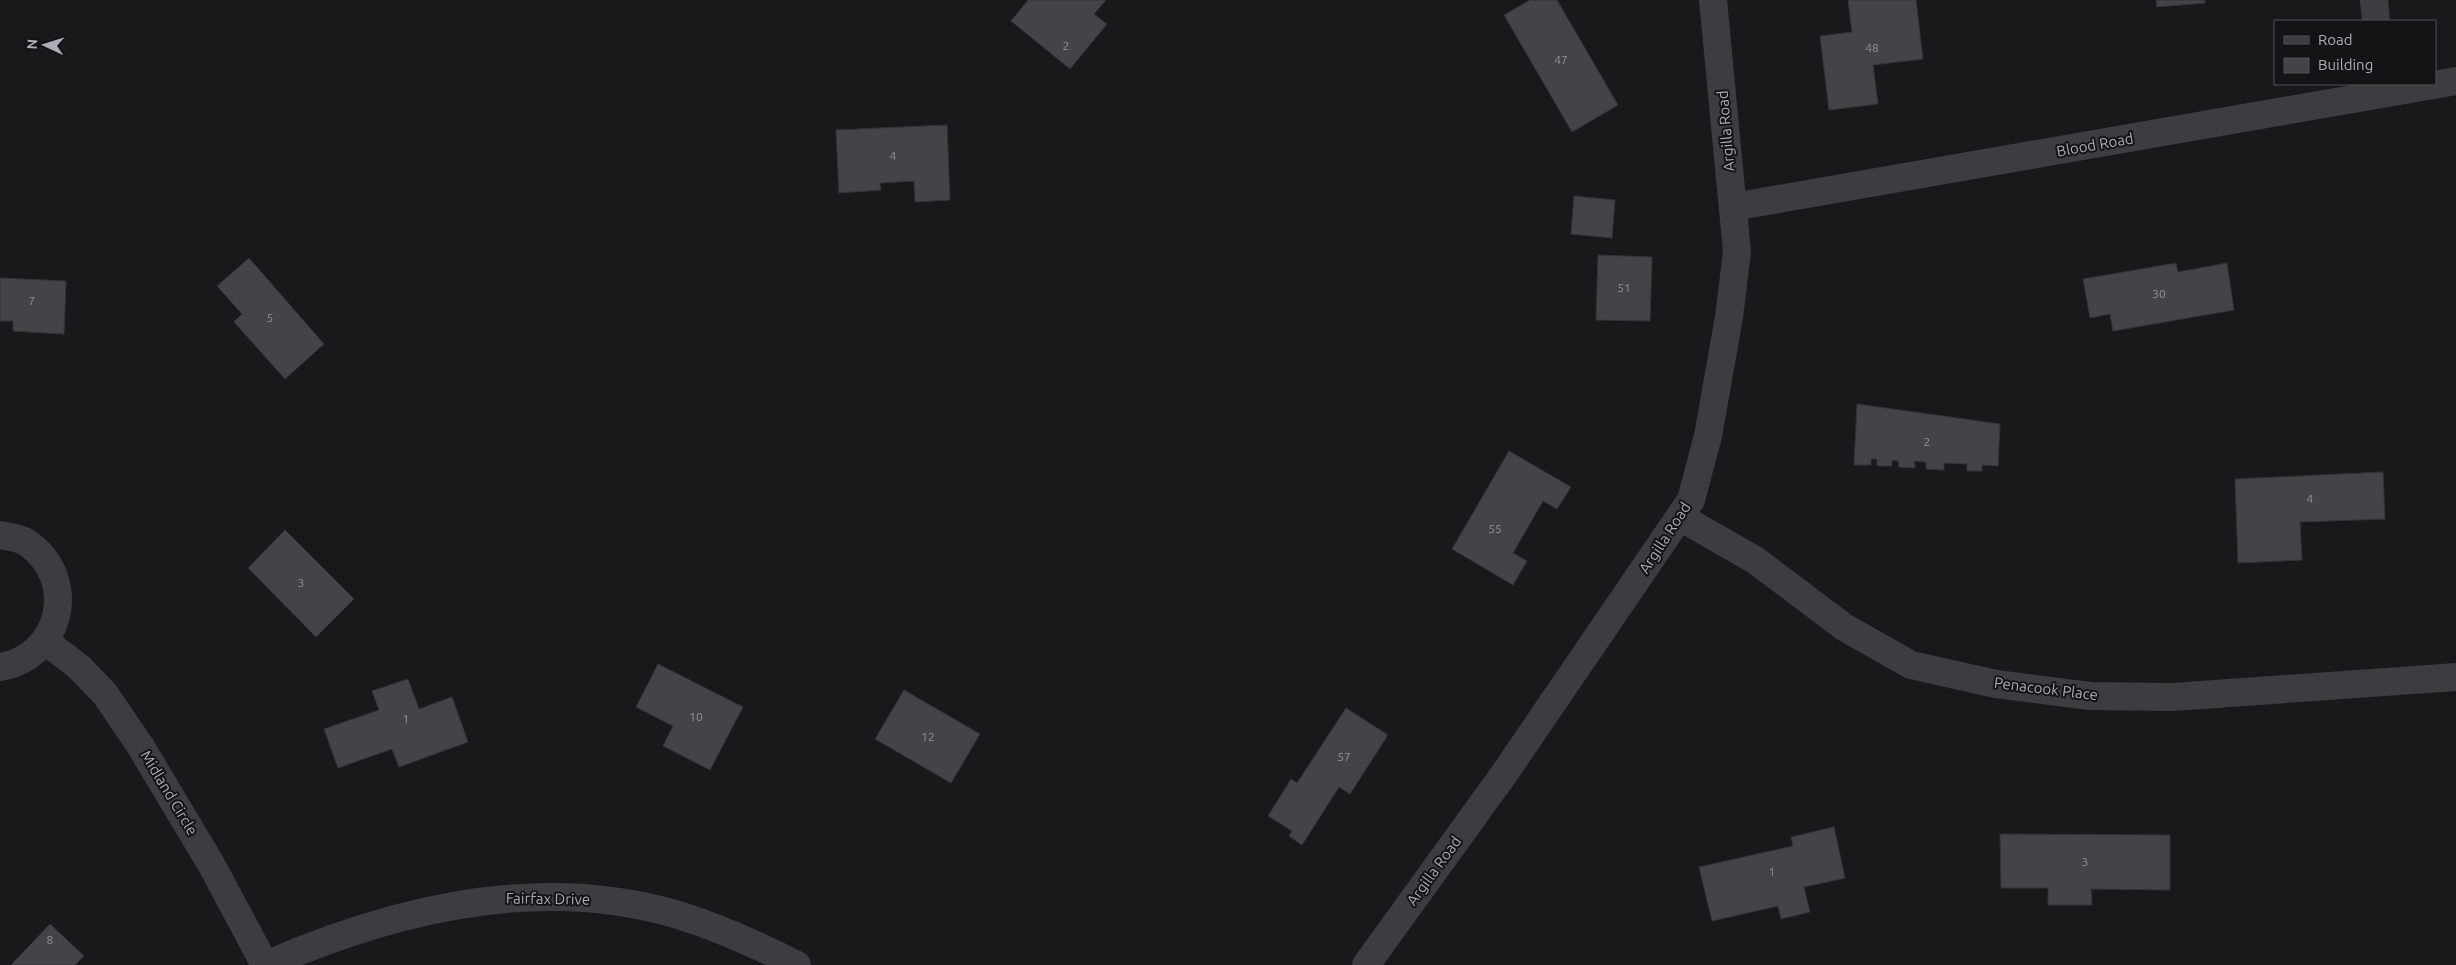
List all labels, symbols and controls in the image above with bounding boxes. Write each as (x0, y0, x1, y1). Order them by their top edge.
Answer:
north arrow (20, 20, 70, 70)
legend (2274, 20, 2436, 85)
text: Road (2318, 31, 2353, 48)
text: N (24, 38, 40, 50)
house number: 2 (1063, 39, 1069, 52)
house number: 48 (1865, 41, 1879, 54)
house number: 47 (1554, 53, 1568, 66)
text: Building (2318, 56, 2373, 73)
street label: Argilla Road (1713, 90, 1738, 172)
street label: Blood Road (2055, 129, 2135, 160)
house number: 4 (890, 149, 897, 162)
house number: 51 (1617, 281, 1631, 294)
house number: 30 (2152, 287, 2166, 300)
house number: 7 (29, 294, 35, 307)
house number: 5 (267, 311, 273, 324)
house number: 2 (1924, 435, 1930, 448)
house number: 4 (2307, 492, 2314, 505)
street label: Argilla Road (1635, 499, 1694, 576)
house number: 55 (1488, 522, 1502, 535)
house number: 3 (298, 576, 304, 589)
street label: Penacook Place (1993, 674, 2099, 703)
house number: 10 (689, 710, 703, 723)
house number: 1 (403, 712, 409, 725)
house number: 12 (921, 730, 935, 743)
street label: Midland Circle (138, 747, 201, 838)
house number: 57 (1337, 750, 1351, 763)
street label: Argilla Road (1403, 833, 1464, 909)
house number: 3 (2082, 855, 2088, 868)
house number: 1 (1769, 865, 1775, 878)
street label: Fairfax Drive (506, 889, 590, 908)
house number: 8 (47, 933, 54, 946)

